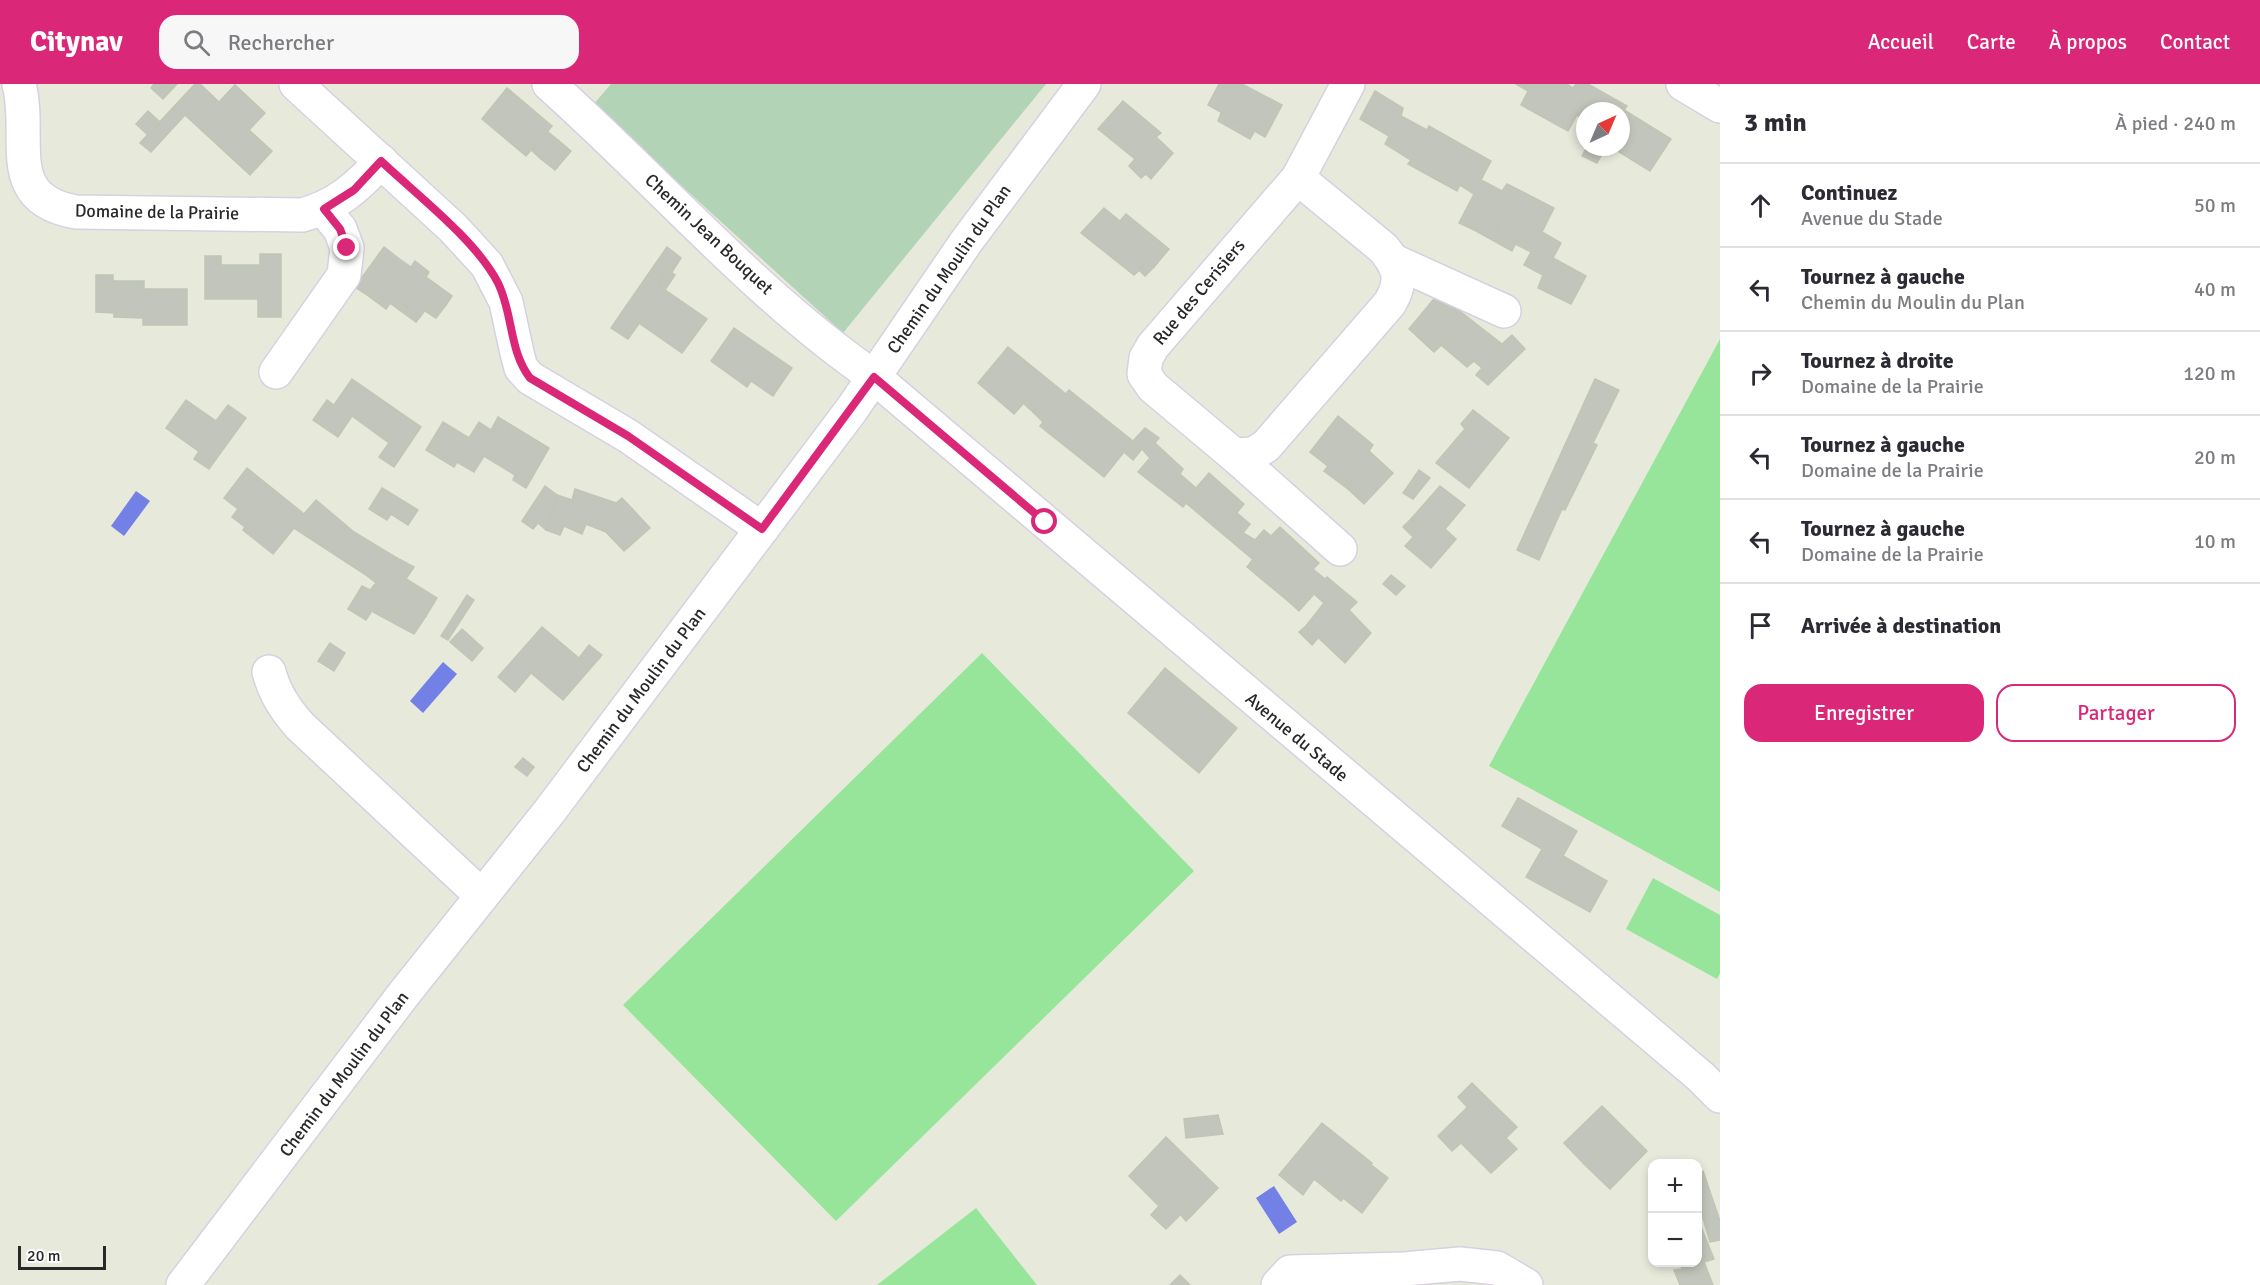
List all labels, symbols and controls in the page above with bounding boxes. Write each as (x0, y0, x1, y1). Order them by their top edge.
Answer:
search box (159, 15, 579, 69)
text: Citynav (30, 25, 123, 59)
icon: search (180, 26, 213, 59)
text: Rechercher (228, 29, 334, 56)
text: Accueil (1868, 29, 1934, 55)
text: Carte (1967, 29, 2016, 55)
text: À propos (2049, 29, 2127, 55)
text: Contact (2160, 29, 2230, 55)
north arrow (1576, 102, 1630, 156)
text: 3 min (1744, 107, 1807, 139)
text: À pied · 240 m (2115, 111, 2236, 136)
street label: Chemin Jean Bouquet (640, 169, 778, 299)
text: Continuez (1801, 179, 1897, 206)
street label: Chemin du Moulin du Plan (882, 180, 1016, 358)
icon: ahead (1744, 189, 1777, 222)
text: 50 m (2194, 193, 2236, 218)
street label: Domaine de la Prairie (75, 200, 239, 224)
text: Avenue du Stade (1801, 206, 1943, 231)
route end (333, 234, 359, 260)
street label: Rue des Cerisiers (1148, 235, 1250, 349)
text: Tournez à gauche (1801, 263, 1965, 290)
icon: left (1744, 273, 1777, 306)
text: 40 m (2194, 277, 2236, 302)
text: Chemin du Moulin du Plan (1801, 290, 2025, 315)
text: Tournez à droite (1801, 347, 1954, 374)
icon: right (1744, 357, 1777, 390)
text: 120 m (2183, 361, 2236, 386)
text: Domaine de la Prairie (1801, 374, 1984, 399)
text: Tournez à gauche (1801, 431, 1965, 458)
icon: left (1744, 441, 1777, 474)
text: 20 m (2194, 445, 2236, 470)
text: Domaine de la Prairie (1801, 458, 1984, 483)
route start (1031, 508, 1057, 534)
text: Tournez à gauche (1801, 515, 1965, 542)
icon: left (1744, 525, 1777, 558)
text: 10 m (2194, 529, 2236, 554)
text: Domaine de la Prairie (1801, 542, 1984, 567)
street label: Chemin du Moulin du Plan (572, 603, 710, 777)
icon: arrive (1744, 609, 1777, 642)
text: Arrivée à destination (1801, 612, 2001, 639)
button: Enregistrer (1744, 684, 1984, 742)
button: Partager (1996, 684, 2236, 742)
street label: Avenue du Stade (1241, 688, 1353, 786)
street label: Chemin du Moulin du Plan (275, 987, 413, 1161)
map controls (1648, 1159, 1702, 1267)
button: + (1648, 1159, 1702, 1213)
button: − (1648, 1213, 1702, 1267)
scale bar (18, 1243, 106, 1270)
text: 20 m (27, 1246, 61, 1266)

